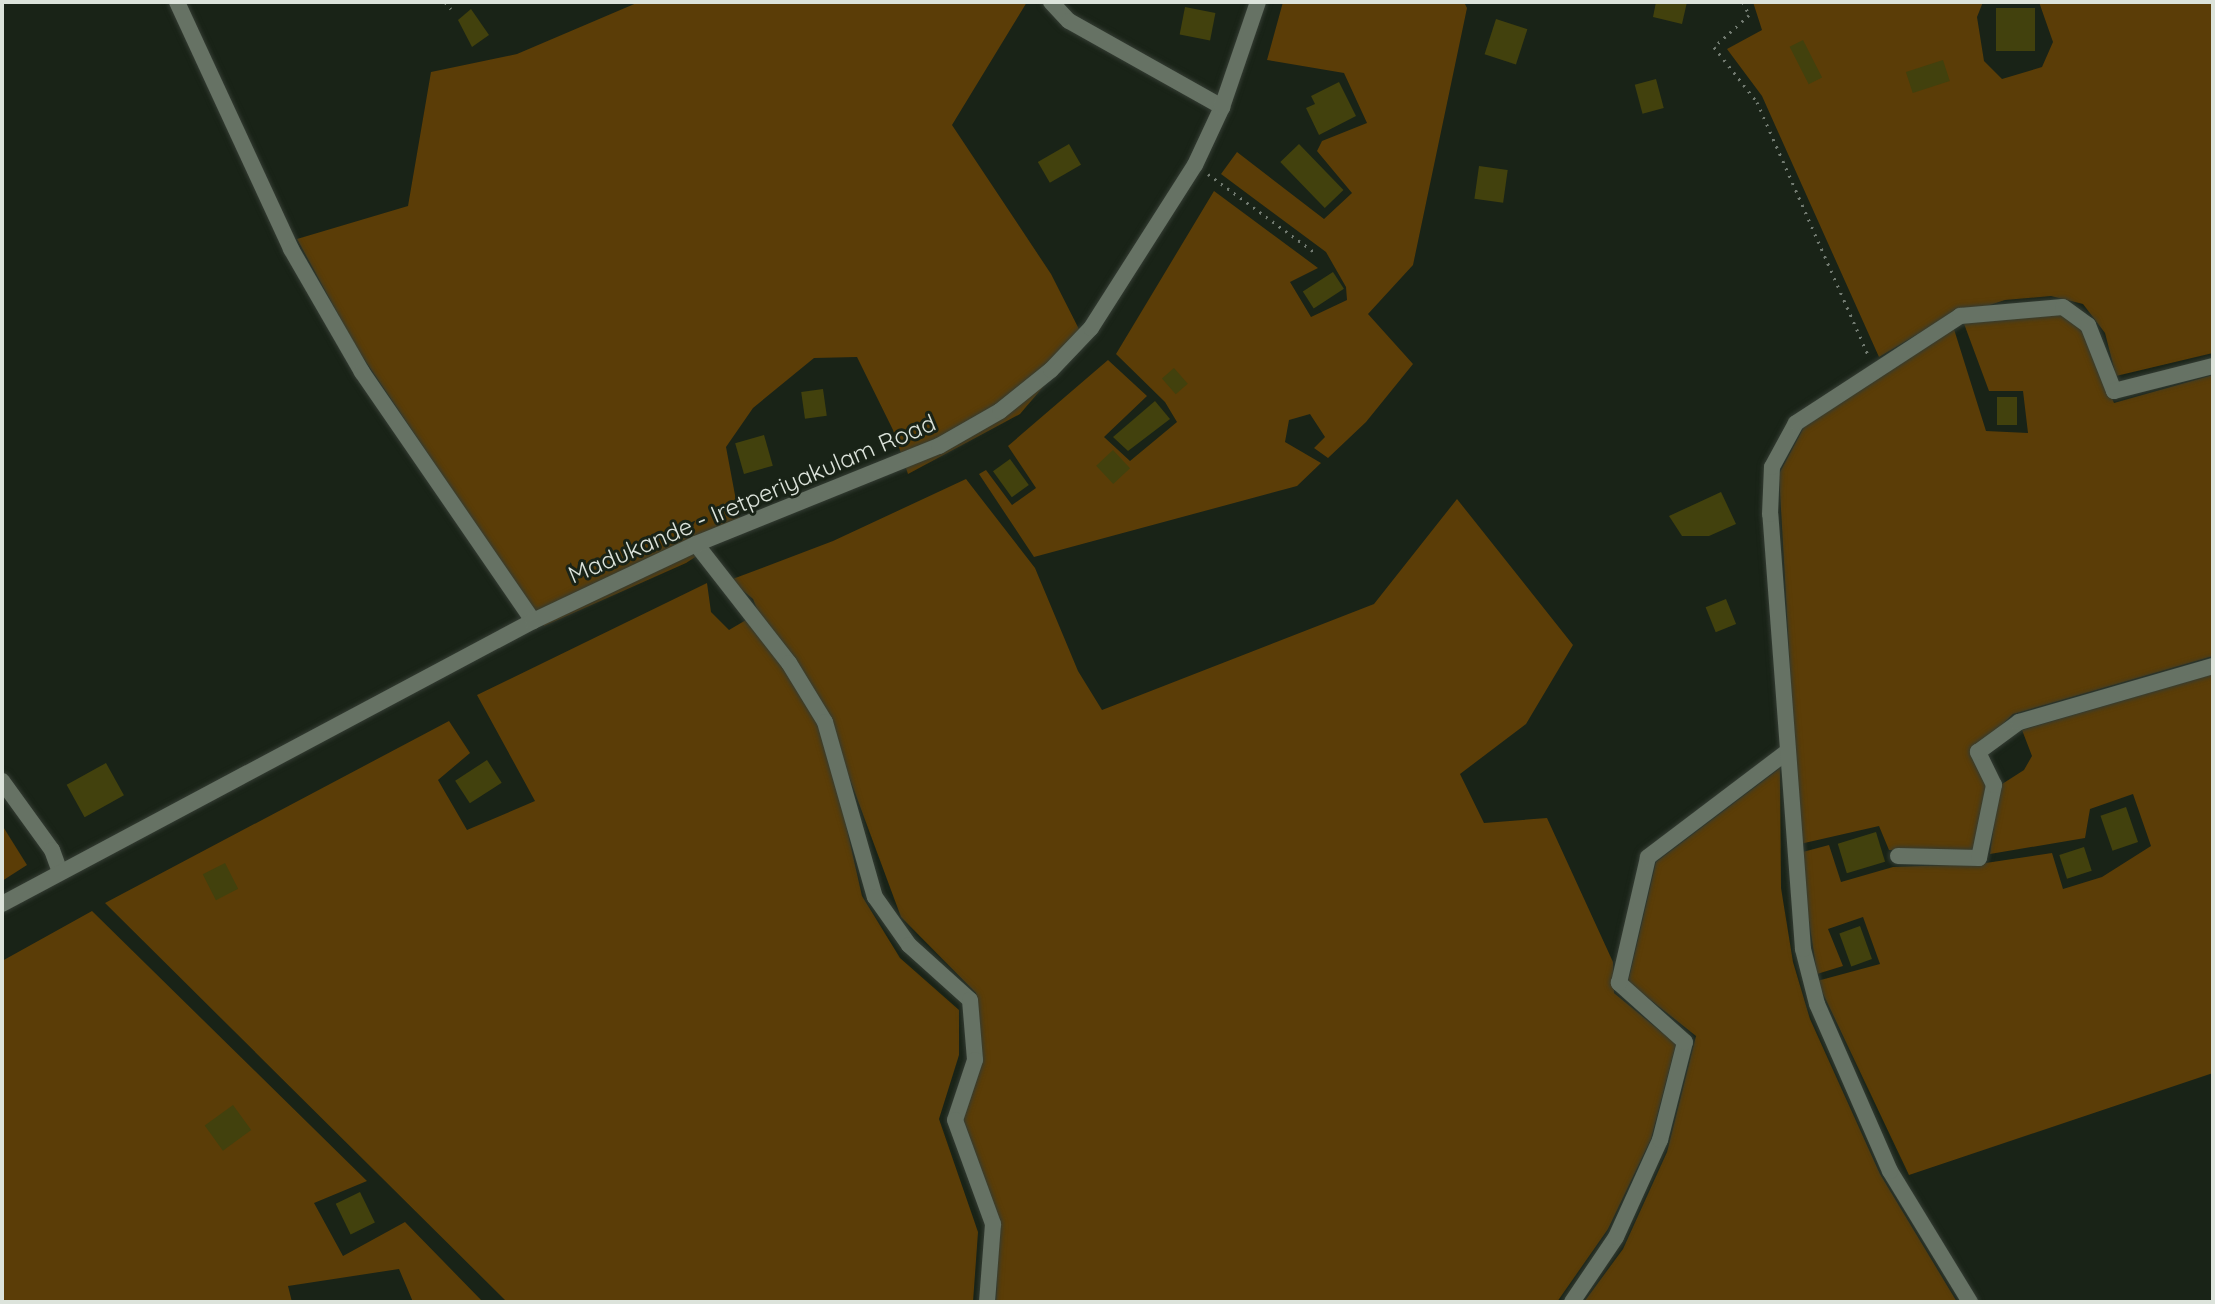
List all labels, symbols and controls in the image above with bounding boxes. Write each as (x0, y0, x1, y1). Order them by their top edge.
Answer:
street label: Madukande - Iretperiyakulam Road (564, 408, 940, 590)

